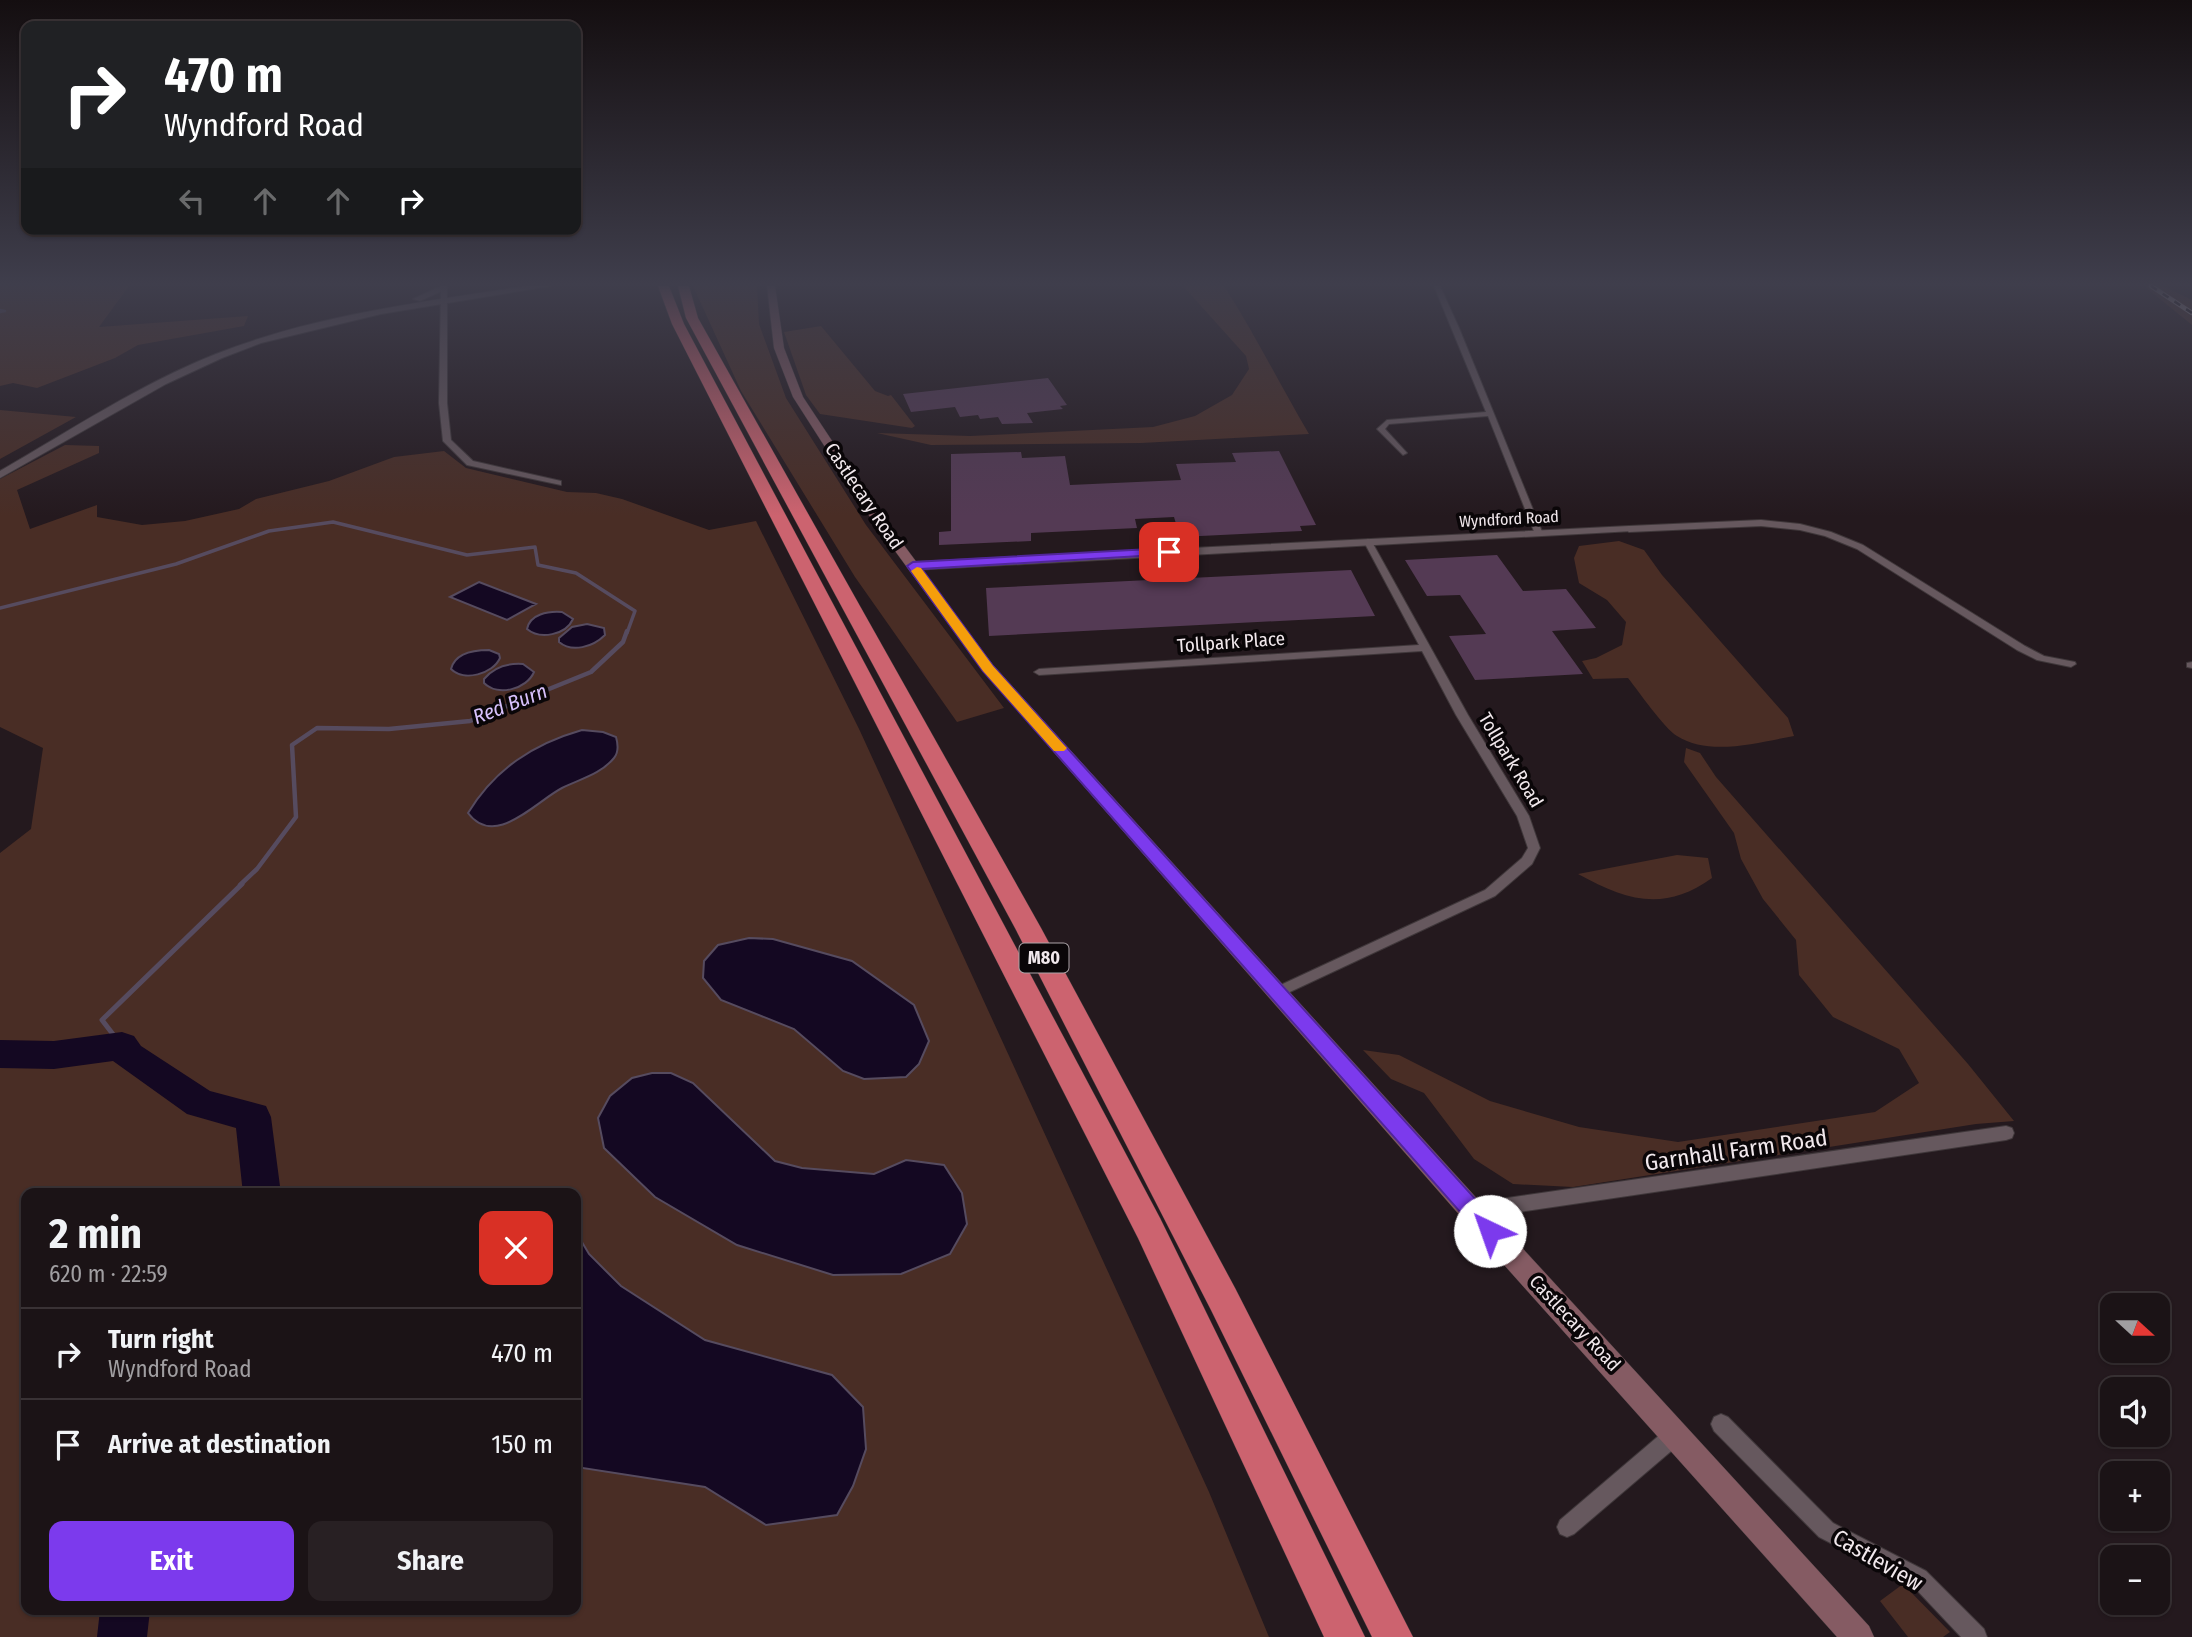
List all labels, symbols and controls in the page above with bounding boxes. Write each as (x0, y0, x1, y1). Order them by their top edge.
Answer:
text: 470 m (164, 46, 283, 105)
icon: right (49, 49, 140, 140)
text: Wyndford Road (164, 106, 364, 144)
icon: left (173, 182, 211, 220)
icon: ahead (246, 182, 284, 220)
icon: ahead (319, 182, 357, 220)
icon: right (392, 182, 430, 220)
street label: Castlecary Road (820, 438, 908, 554)
street label: Wyndford Road (1459, 507, 1559, 531)
pin (1139, 522, 1199, 582)
icon: arrive (1150, 533, 1188, 571)
street label: Tollpark Place (1176, 627, 1286, 657)
water label: Red Burn (469, 678, 551, 730)
street label: Tollpark Road (1474, 708, 1548, 812)
road number: M80 (1020, 944, 1068, 973)
street label: Garnhall Farm Road (1643, 1123, 1829, 1177)
position arrow (1453, 1194, 1527, 1268)
text: 2 min (49, 1209, 142, 1259)
button: close (479, 1211, 553, 1285)
text: 620 m · 22:59 (49, 1260, 168, 1288)
street label: Castlecary Road (1525, 1270, 1625, 1376)
north arrow (2100, 1293, 2170, 1363)
map controls (2100, 1293, 2170, 1615)
text: Turn right (108, 1324, 214, 1355)
icon: right (49, 1335, 87, 1373)
text: 470 m (491, 1338, 553, 1369)
text: Wyndford Road (108, 1355, 252, 1383)
button: sound (2100, 1377, 2170, 1447)
icon: arrive (49, 1426, 87, 1464)
text: Arrive at destination (108, 1429, 331, 1460)
text: 150 m (491, 1429, 553, 1460)
button: + (2100, 1461, 2170, 1531)
button: Exit (49, 1521, 294, 1601)
button: Share (308, 1521, 553, 1601)
street label: Castleview (1828, 1523, 1928, 1597)
button: − (2100, 1545, 2170, 1615)

